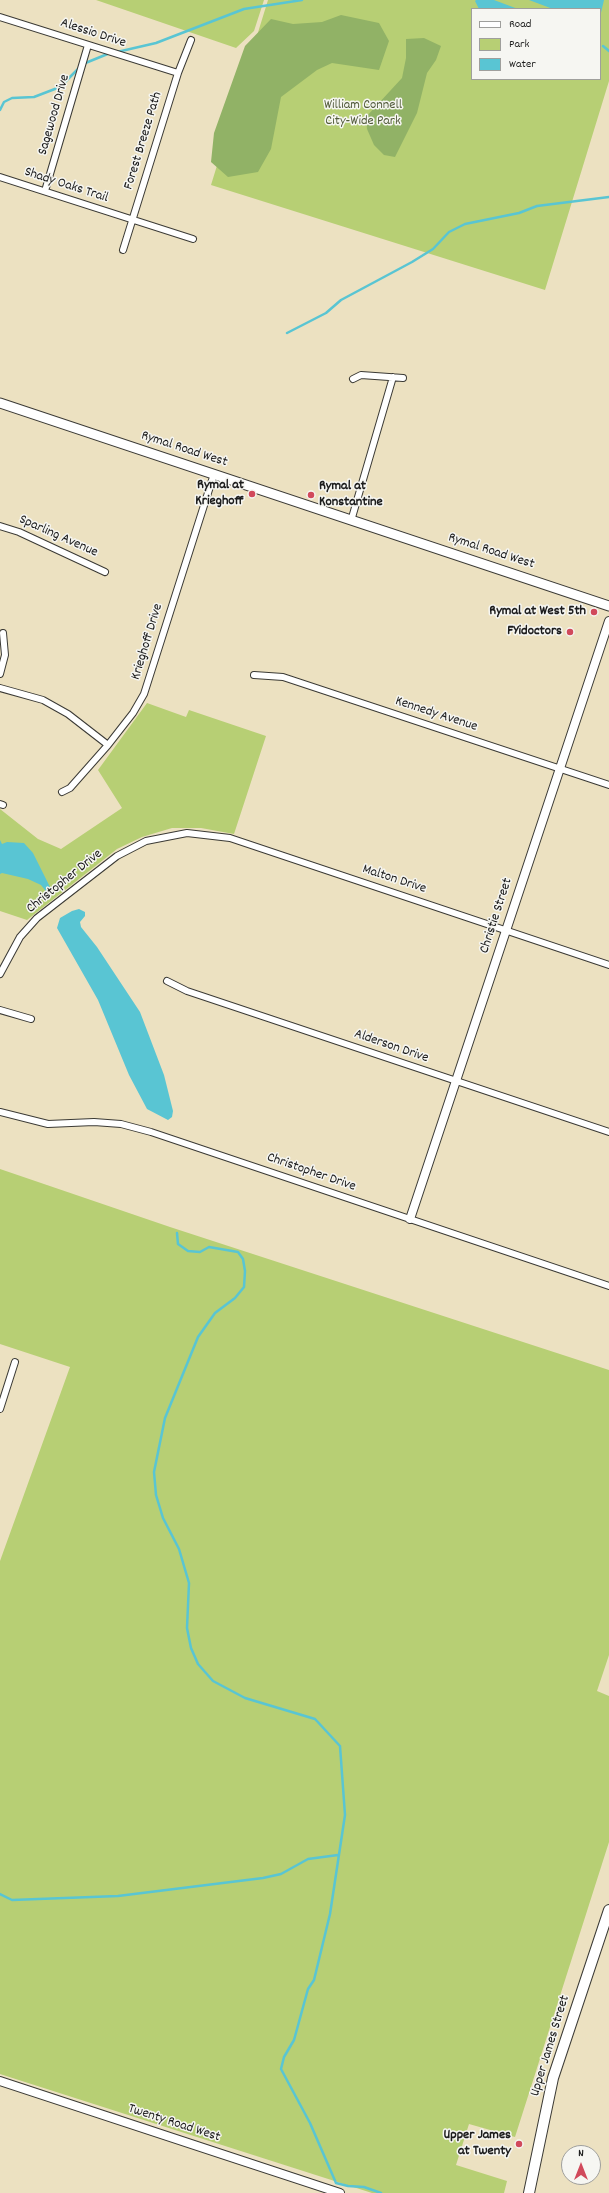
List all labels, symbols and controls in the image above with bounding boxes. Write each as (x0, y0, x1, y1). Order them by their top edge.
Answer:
legend (471, 8, 601, 80)
street label: Alessio Drive (58, 16, 128, 52)
text: Road (509, 16, 531, 33)
text: Park (509, 36, 529, 53)
text: Water (509, 56, 536, 73)
street label: Sagewood Drive (35, 73, 75, 157)
street label: Forest Breeze Path (121, 90, 167, 192)
park label: William Connell City-Wide Park (324, 98, 402, 130)
street label: Shady Oaks Trail (22, 165, 110, 207)
street label: Rymal Road West (139, 428, 229, 472)
place label: Rymal at Krieghoff (195, 478, 244, 510)
place label: Rymal at Konstantine (319, 479, 383, 512)
marker: Rymal at Krieghoff (247, 489, 257, 499)
marker: Rymal at Konstantine (306, 490, 316, 500)
street label: Sparling Avenue (16, 512, 100, 562)
street label: Rymal Road West (446, 530, 536, 574)
street label: Krieghoff Drive (128, 602, 168, 682)
place label: Rymal at West 5th (489, 604, 586, 620)
marker: Rymal at West 5th (589, 607, 599, 617)
place label: FYidoctors (507, 624, 562, 640)
marker: FYidoctors (565, 627, 575, 637)
street label: Kennedy Avenue (393, 694, 479, 736)
street label: Christopher Drive (24, 846, 106, 918)
street label: Malton Drive (360, 862, 428, 898)
street label: Christie Street (477, 876, 517, 956)
street label: Alderson Drive (352, 1026, 430, 1068)
street label: Christopher Drive (264, 1150, 358, 1196)
street label: Upper James Street (528, 1993, 574, 2099)
street label: Twenty Road West (126, 2101, 222, 2147)
place label: Upper James at Twenty (443, 2128, 511, 2160)
marker: Upper James at Twenty (514, 2139, 524, 2149)
north arrow (561, 2145, 601, 2185)
text: N (578, 2146, 584, 2162)

